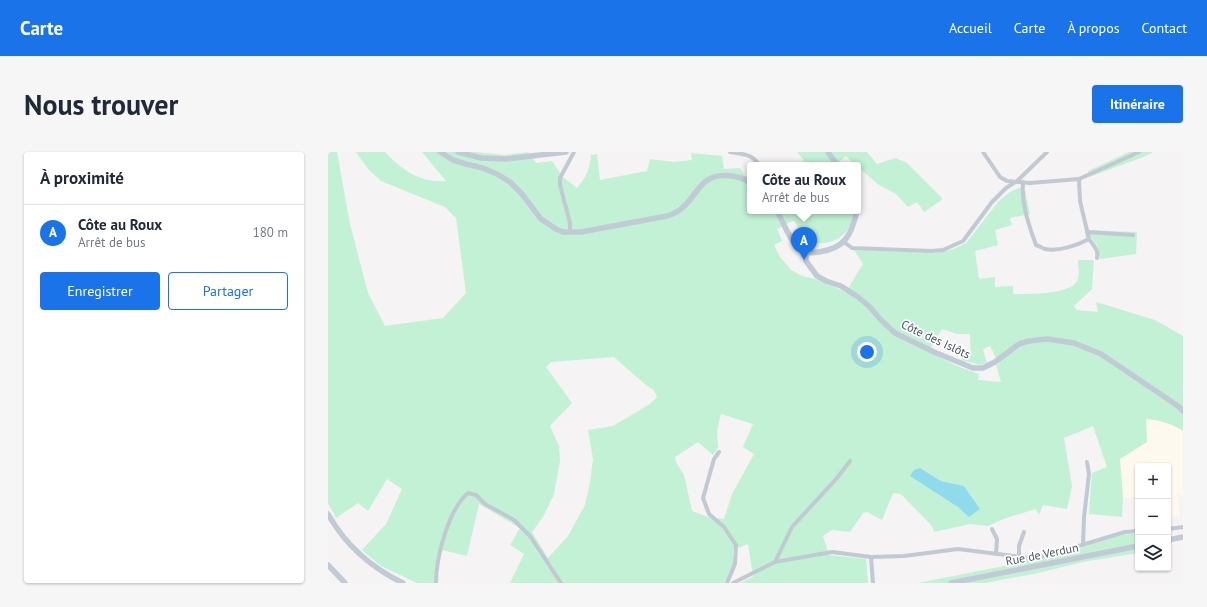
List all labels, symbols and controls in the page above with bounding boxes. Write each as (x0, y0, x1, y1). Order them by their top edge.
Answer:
text: Carte (20, 16, 63, 40)
text: Accueil (949, 19, 992, 37)
text: Carte (1014, 19, 1045, 37)
text: À propos (1067, 19, 1120, 37)
text: Contact (1142, 19, 1187, 37)
button: Itinéraire (1092, 85, 1183, 123)
text: Nous trouver (24, 86, 178, 123)
popup (747, 162, 861, 214)
text: À proximité (40, 167, 124, 189)
text: Côte au Roux (762, 170, 846, 189)
text: Arrêt de bus (762, 189, 829, 206)
text: Côte au Roux (78, 215, 162, 234)
text: A (49, 224, 57, 241)
text: 180 m (253, 224, 288, 241)
pin: A (791, 227, 817, 260)
text: Arrêt de bus (78, 234, 146, 251)
button: Enregistrer (40, 272, 160, 310)
button: Partager (168, 272, 288, 310)
street label: Côte des Islôts (899, 316, 973, 362)
your location (857, 342, 877, 362)
map controls (1135, 463, 1171, 571)
button: + (1135, 463, 1171, 499)
button: − (1135, 499, 1171, 535)
button: layers (1135, 535, 1171, 571)
street label: Rue de Verdun (1004, 540, 1080, 568)

